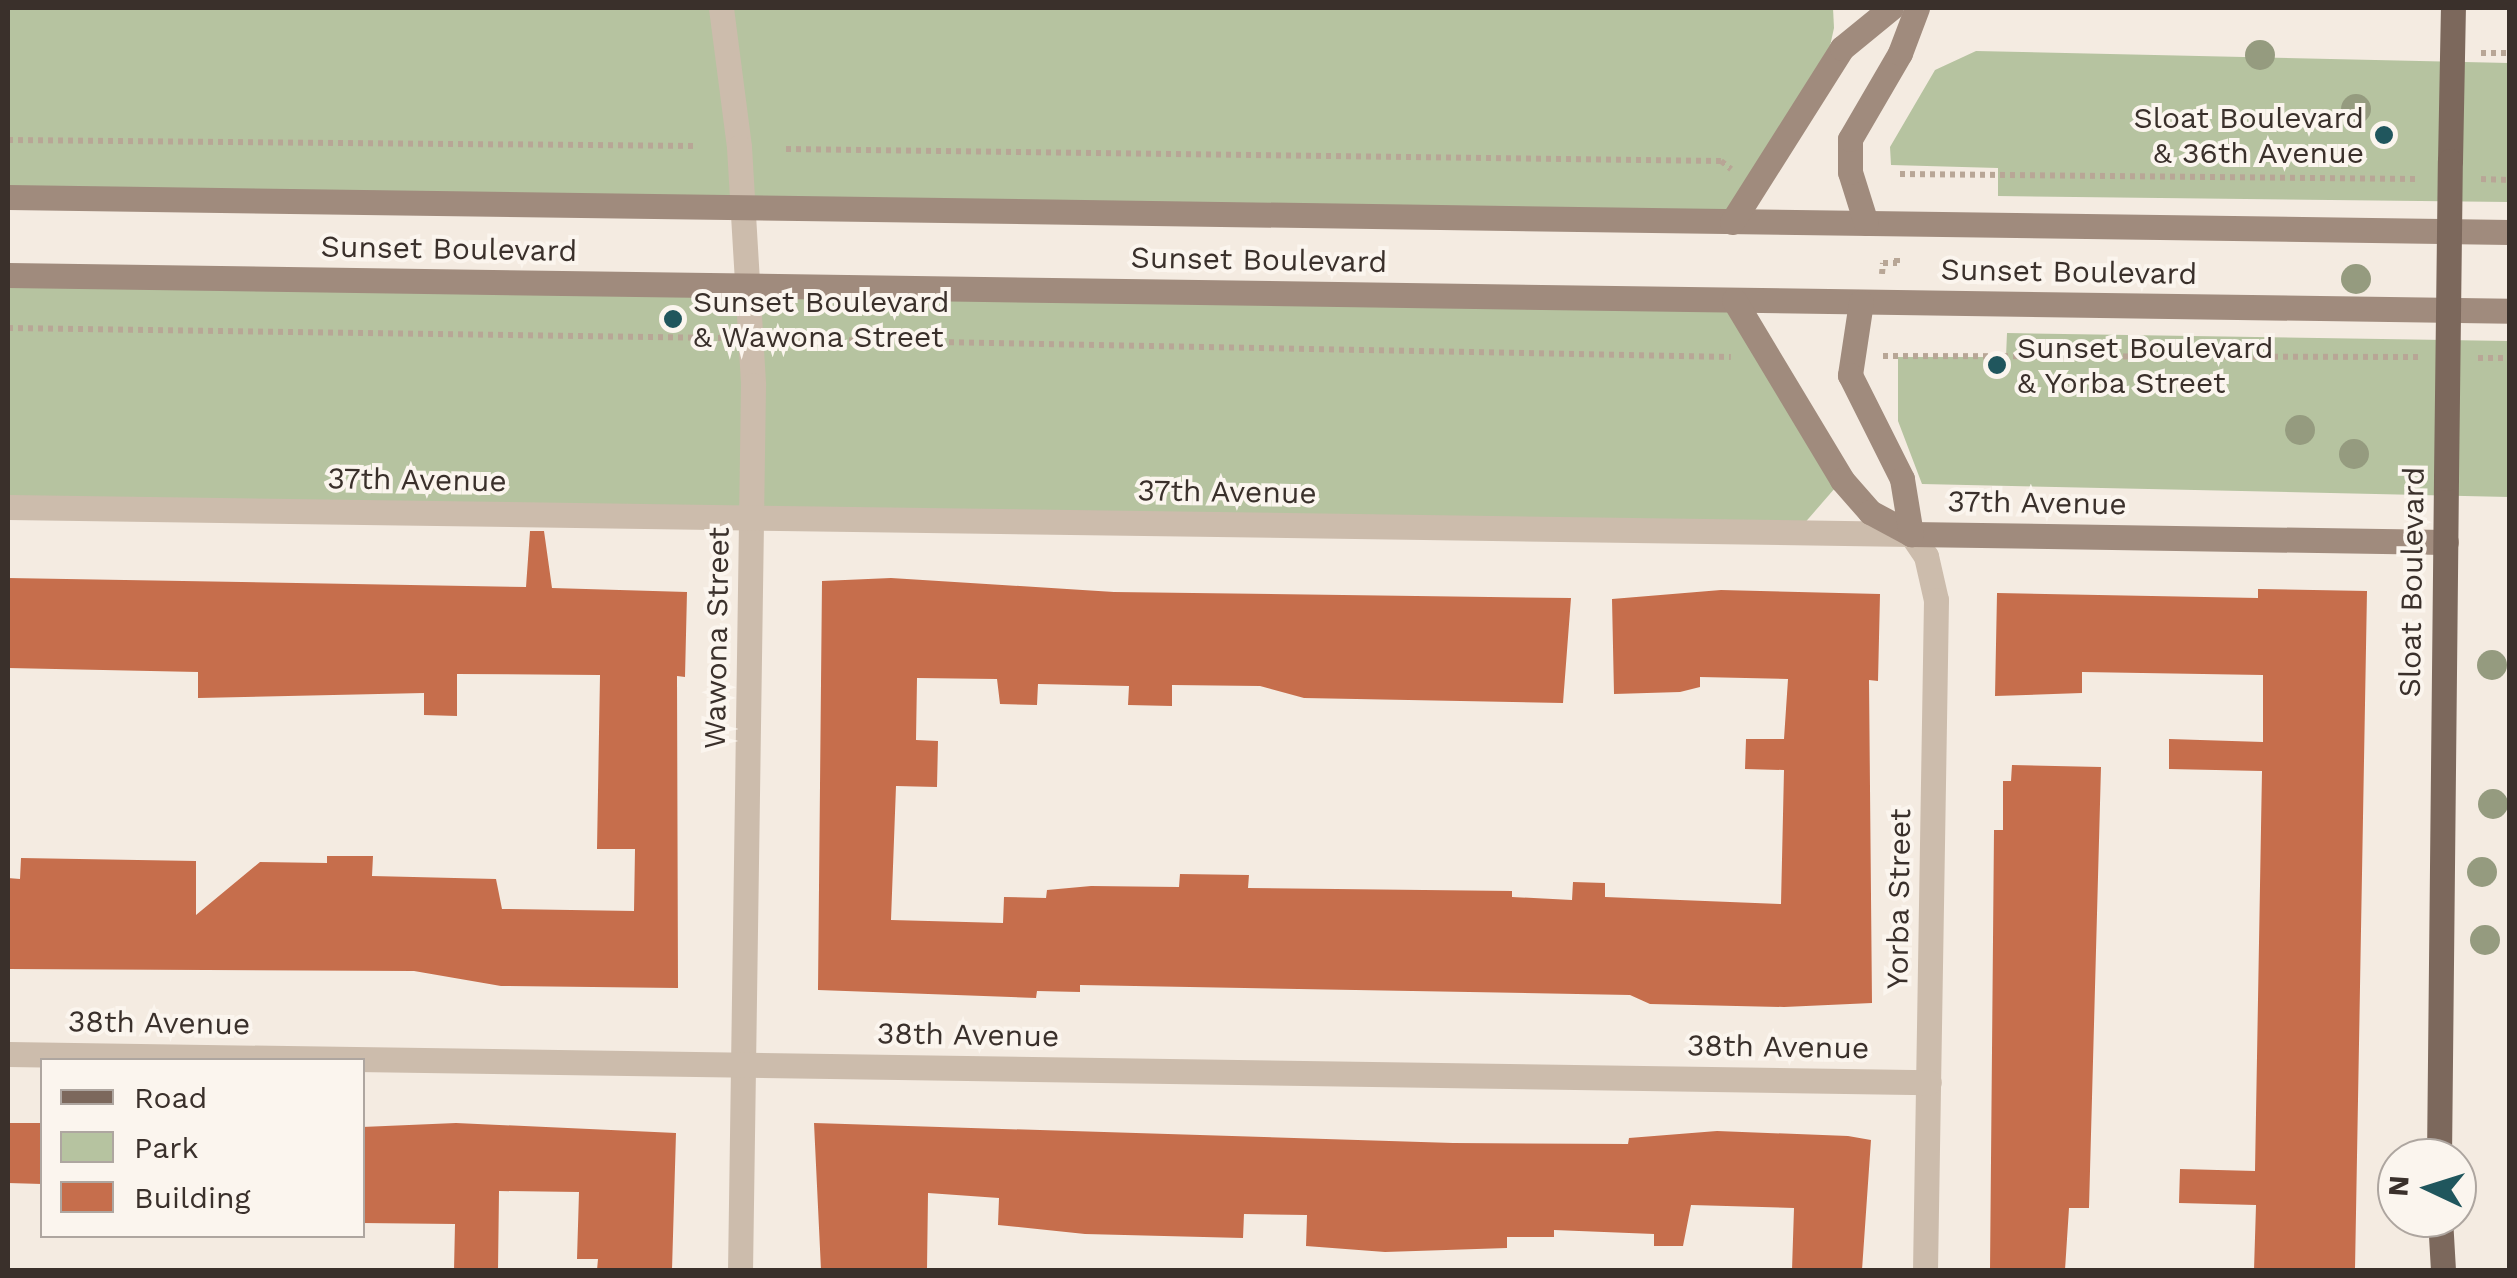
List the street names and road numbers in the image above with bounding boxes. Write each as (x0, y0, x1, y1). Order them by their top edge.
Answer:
street label: Sunset Boulevard (320, 229, 578, 269)
street label: Sunset Boulevard (1130, 240, 1388, 280)
street label: Sunset Boulevard (1940, 252, 2198, 292)
street label: 37th Avenue (326, 460, 508, 500)
street label: Sloat Boulevard (2392, 466, 2432, 698)
street label: 37th Avenue (1136, 472, 1318, 512)
street label: 37th Avenue (1946, 483, 2128, 523)
street label: Wawona Street (697, 526, 737, 750)
street label: Yorba Street (1879, 808, 1919, 990)
street label: 38th Avenue (67, 1003, 251, 1043)
street label: 38th Avenue (876, 1015, 1060, 1055)
street label: 38th Avenue (1686, 1027, 1870, 1067)

